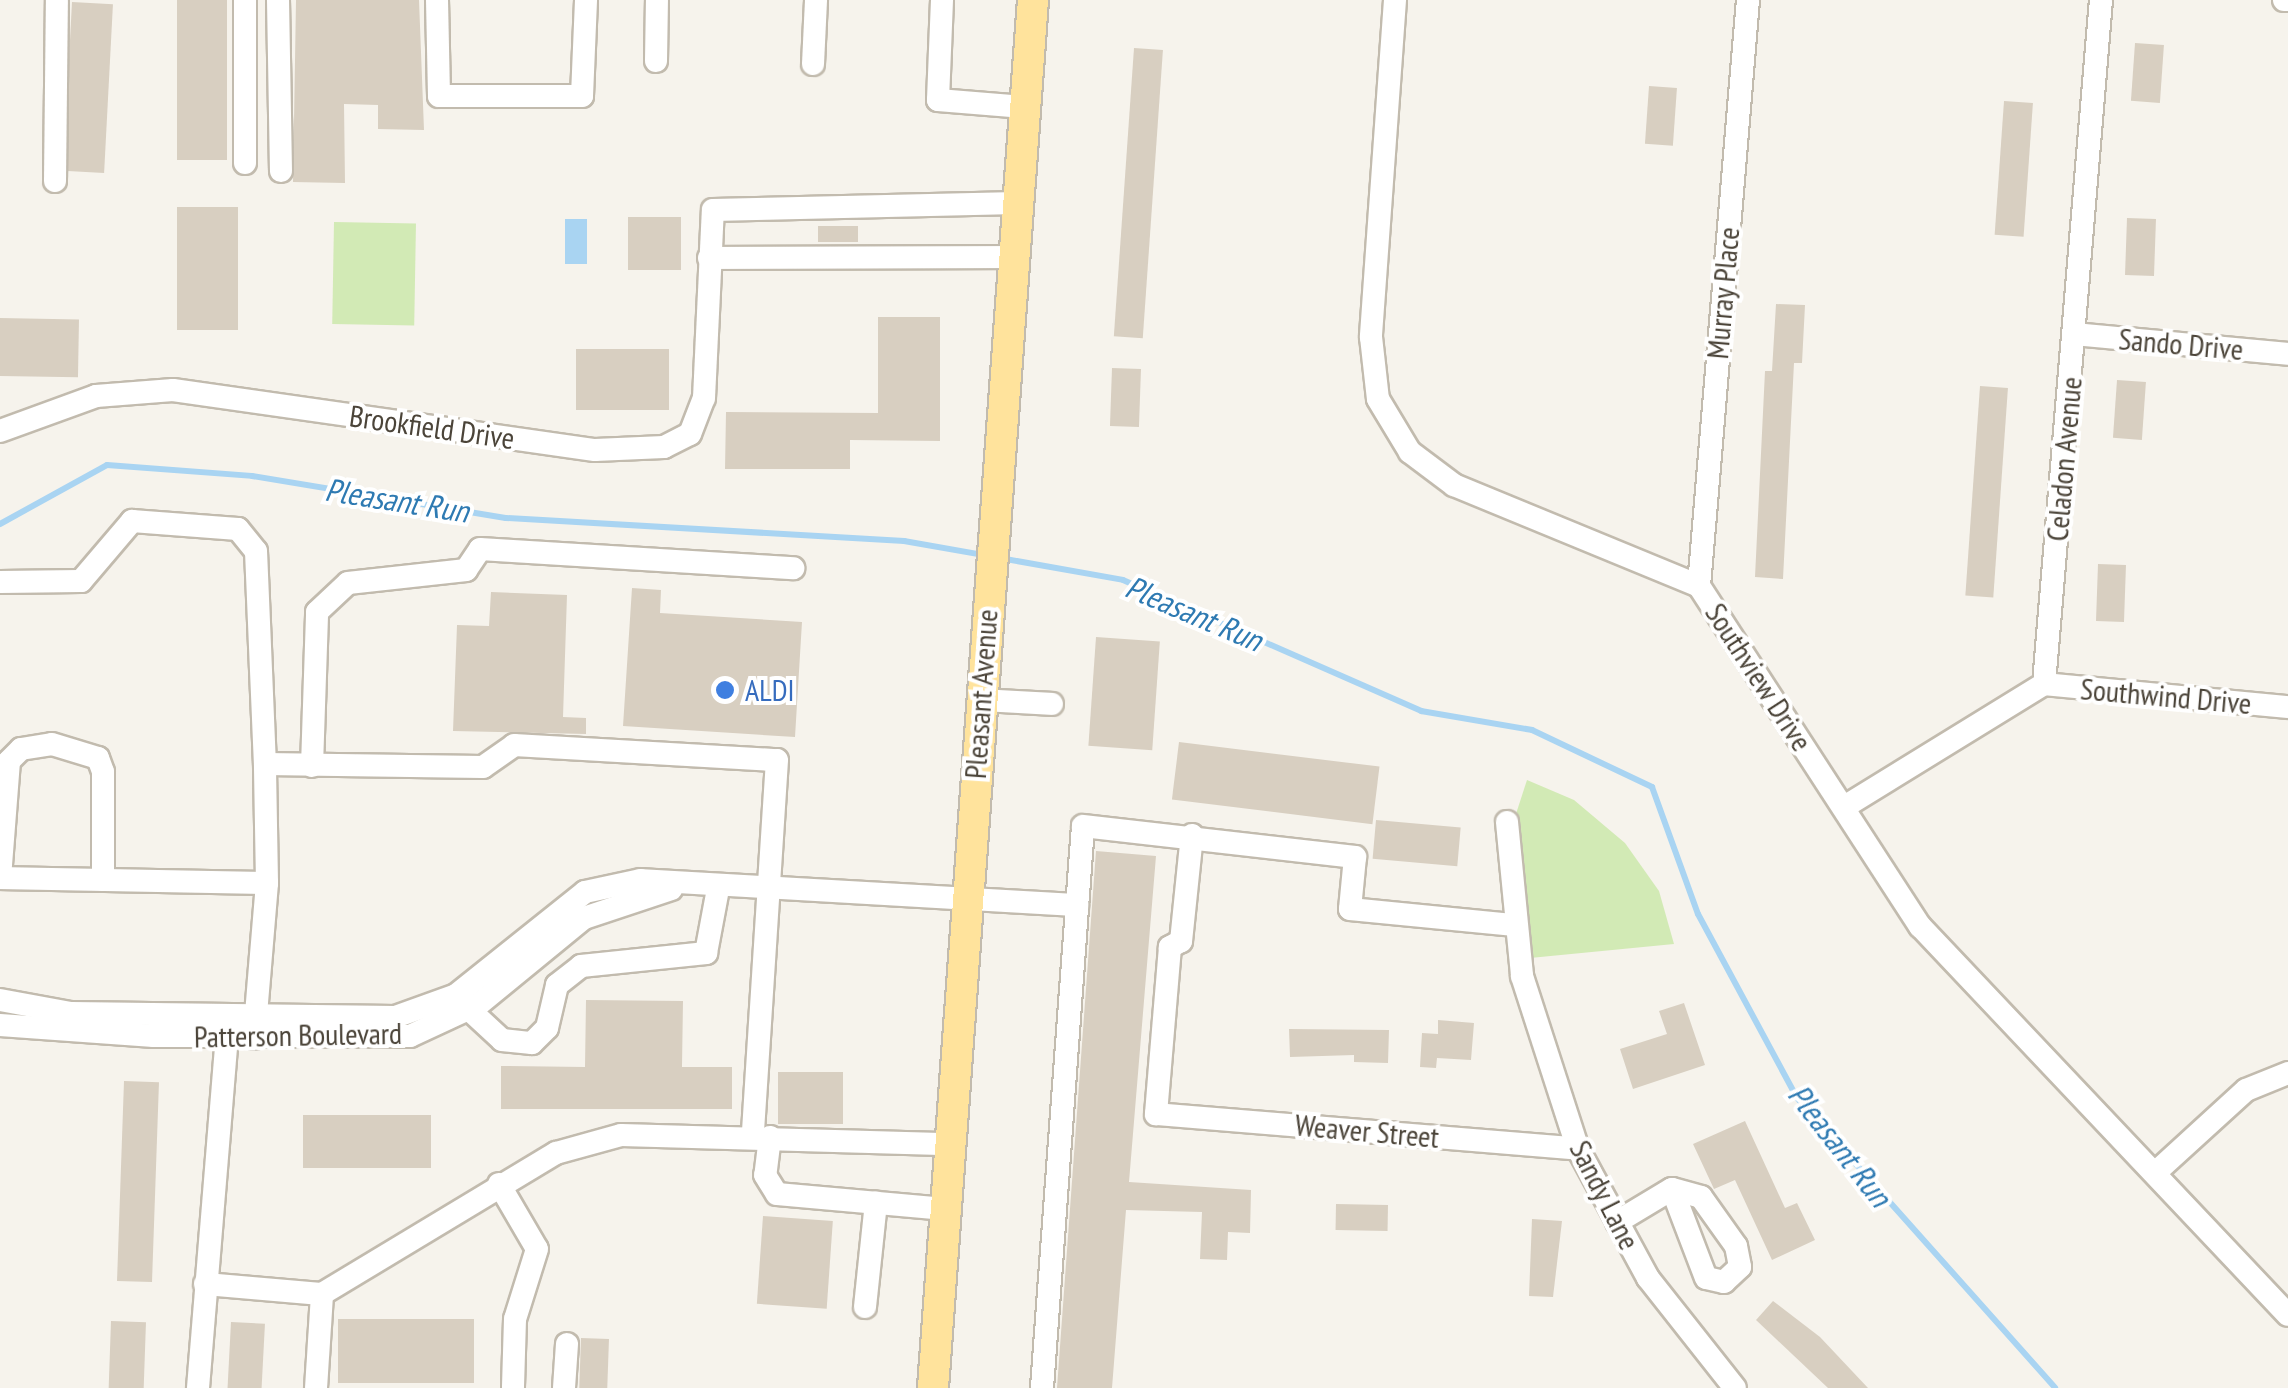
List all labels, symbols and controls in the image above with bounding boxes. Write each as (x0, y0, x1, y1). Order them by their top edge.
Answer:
street label: Murray Place (1699, 225, 1747, 361)
street label: Sando Drive (2117, 321, 2245, 367)
street label: Celadon Avenue (2039, 375, 2089, 543)
street label: Brookfield Drive (347, 398, 517, 456)
water label: Pleasant Run (323, 470, 471, 530)
water label: Pleasant Run (1120, 567, 1268, 659)
street label: Southview Drive (1698, 596, 1820, 758)
street label: Pleasant Avenue (957, 608, 1005, 780)
street label: Southwind Drive (2079, 671, 2253, 721)
place label: ALDI (745, 672, 794, 708)
marker: ALDI (714, 679, 736, 701)
street label: Patterson Boulevard (194, 1015, 402, 1055)
water label: Pleasant Run (1780, 1076, 1900, 1214)
street label: Weaver Street (1294, 1107, 1440, 1155)
street label: Sandy Lane (1562, 1134, 1648, 1256)

